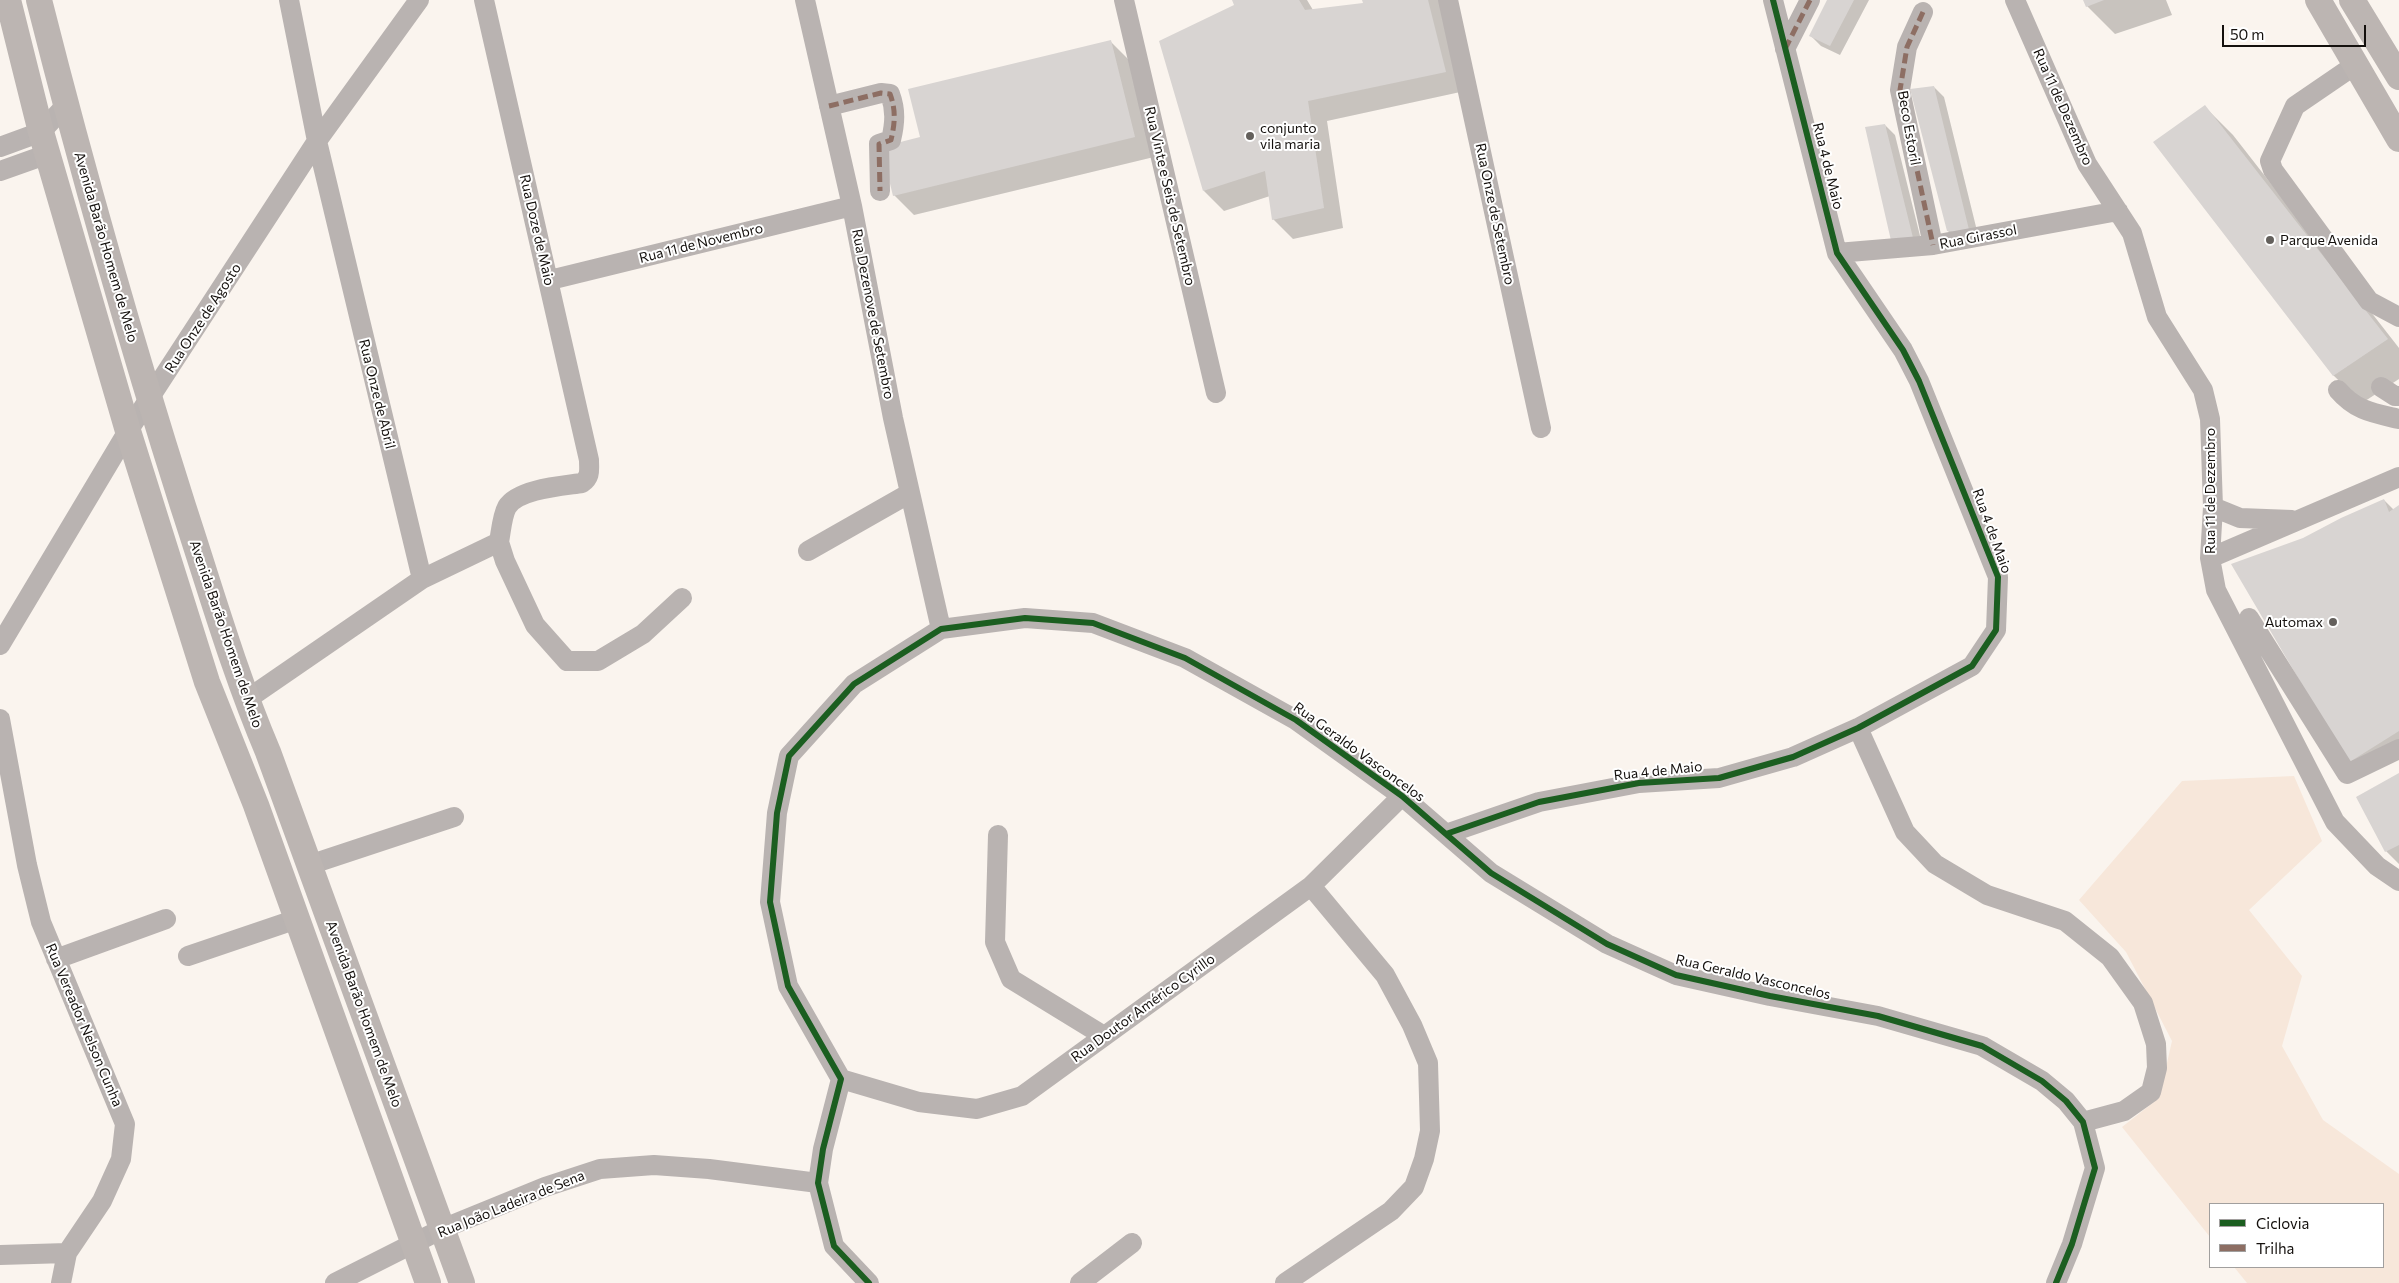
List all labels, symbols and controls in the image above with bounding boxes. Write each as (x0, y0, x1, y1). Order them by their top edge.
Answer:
scale bar (2224, 15, 2368, 47)
text: 50 m (2230, 25, 2264, 43)
street label: Rua 11 de Dezembro (2030, 46, 2096, 168)
street label: Beco Estoril (1894, 89, 1924, 167)
street label: Rua Vinte e Seis de Setembro (1141, 105, 1199, 287)
place label: conjunto vila maria (1260, 120, 1320, 152)
street label: Rua 4 de Maio (1809, 121, 1847, 211)
marker: conjunto vila maria (1244, 130, 1256, 142)
street label: Rua Onze de Setembro (1472, 142, 1518, 286)
street label: Avenida Barão Homem de Melo (71, 150, 141, 344)
street label: Rua Doze de Maio (516, 173, 558, 287)
street label: Rua 11 de Novembro (637, 219, 765, 267)
street label: Rua Girassol (1938, 221, 2018, 253)
street label: Rua Dezenove de Setembro (848, 227, 898, 401)
place label: Parque Avenida (2280, 232, 2378, 248)
marker: Parque Avenida (2264, 234, 2276, 246)
street label: Rua Onze de Agosto (161, 260, 245, 376)
street label: Rua Onze de Abril (355, 337, 399, 451)
street label: Rua 11 de Dezembro (2202, 428, 2218, 554)
street label: Rua 4 de Maio (1969, 486, 2015, 576)
street label: Avenida Barão Homem de Melo (186, 538, 266, 730)
place label: Automax (2265, 614, 2323, 630)
marker: Automax (2327, 616, 2339, 628)
street label: Rua Geraldo Vasconcelos (1290, 699, 1428, 805)
street label: Rua 4 de Maio (1613, 758, 1703, 784)
street label: Avenida Barão Homem de Melo (322, 918, 406, 1110)
street label: Rua Vereador Nelson Cunha (42, 941, 126, 1109)
street label: Rua Doutor Américo Cyrillo (1068, 950, 1218, 1066)
street label: Rua Geraldo Vasconcelos (1674, 951, 1832, 1003)
street label: Rua João Ladeira de Sena (435, 1167, 587, 1241)
legend (2209, 1203, 2384, 1268)
text: Ciclovia (2256, 1214, 2309, 1232)
text: Trilha (2256, 1239, 2294, 1257)

